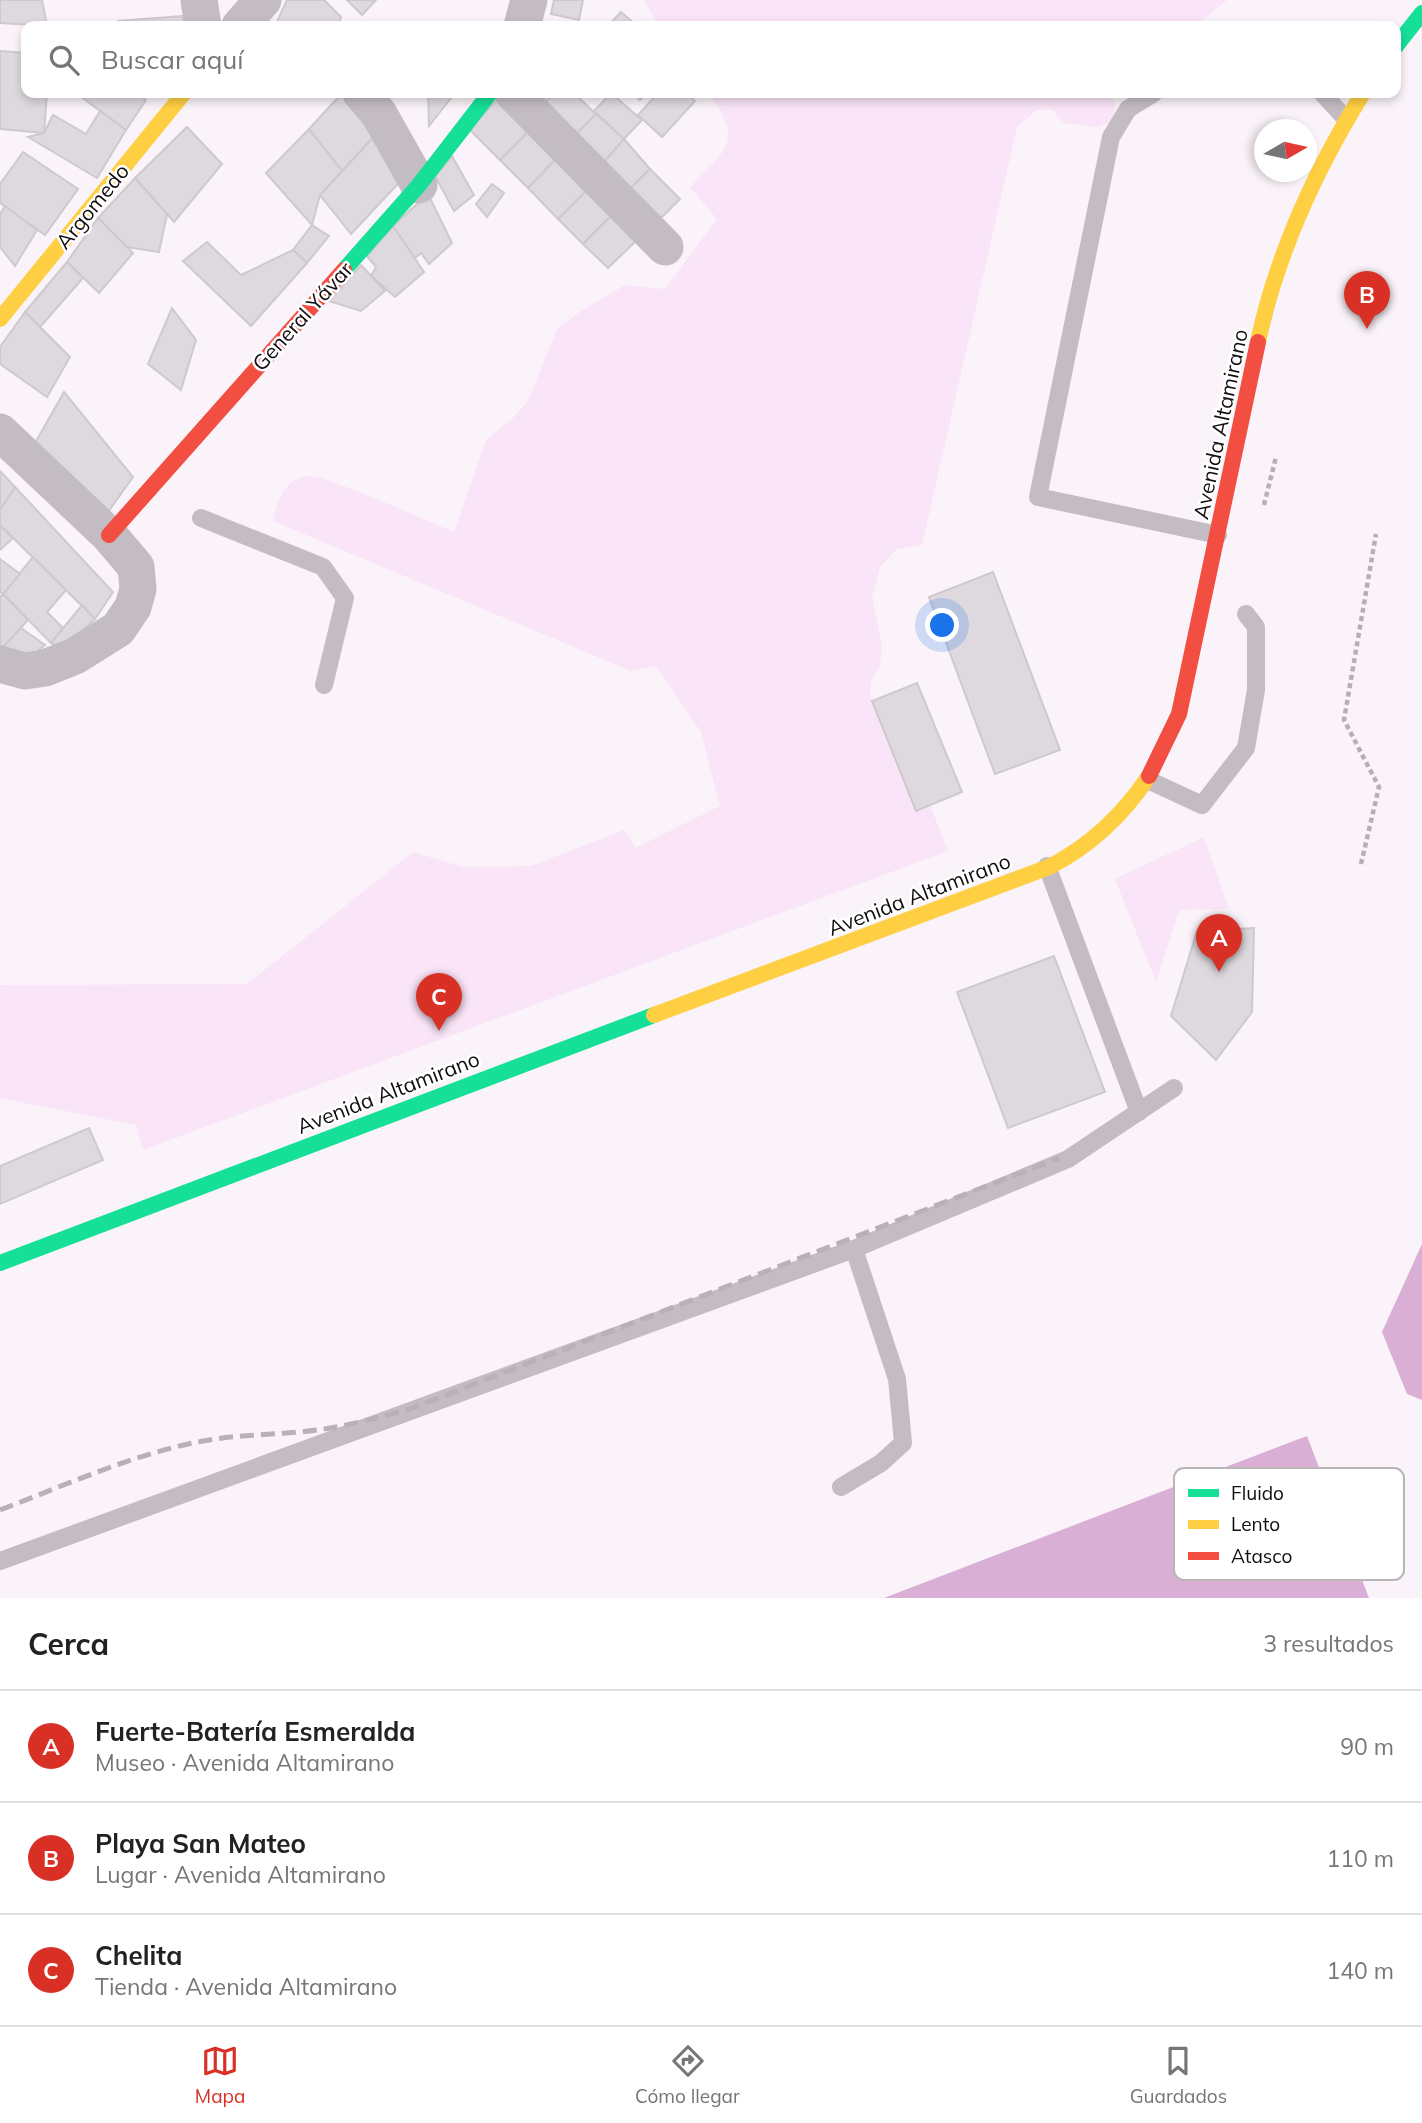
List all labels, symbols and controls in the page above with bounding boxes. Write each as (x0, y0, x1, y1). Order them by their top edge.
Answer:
search box (21, 21, 1401, 98)
icon: search (45, 41, 83, 79)
text: Buscar aquí (101, 43, 244, 76)
north arrow (1254, 119, 1317, 182)
street label: Argomedo (50, 158, 134, 254)
street label: General Yávar (246, 256, 358, 376)
pin: B (1344, 271, 1390, 329)
street label: Avenida Altamirano (1187, 327, 1253, 521)
your location (925, 608, 959, 642)
street label: Avenida Altamirano (824, 847, 1014, 941)
pin: A (1196, 914, 1242, 972)
pin: C (416, 973, 462, 1031)
street label: Avenida Altamirano (293, 1045, 483, 1139)
legend (1174, 1468, 1404, 1580)
text: Fluido (1231, 1481, 1284, 1505)
text: Lento (1231, 1512, 1280, 1536)
text: Atasco (1231, 1544, 1292, 1568)
text: Cerca (28, 1625, 109, 1663)
text: 3 resultados (1263, 1629, 1394, 1658)
text: Fuerte-Batería Esmeralda (95, 1715, 415, 1748)
text: A (42, 1732, 60, 1761)
text: 90 m (1340, 1732, 1394, 1761)
text: Museo · Avenida Altamirano (95, 1748, 394, 1777)
text: Playa San Mateo (95, 1827, 306, 1860)
text: B (43, 1844, 59, 1873)
text: 110 m (1326, 1844, 1394, 1873)
text: Lugar · Avenida Altamirano (95, 1860, 386, 1889)
text: Chelita (95, 1939, 182, 1972)
text: C (43, 1956, 59, 1985)
text: 140 m (1326, 1956, 1394, 1985)
text: Tienda · Avenida Altamirano (95, 1972, 397, 2001)
tab: Mapa (195, 2042, 245, 2108)
tab: Cómo llegar (635, 2042, 740, 2108)
tab: Guardados (1130, 2042, 1227, 2108)

